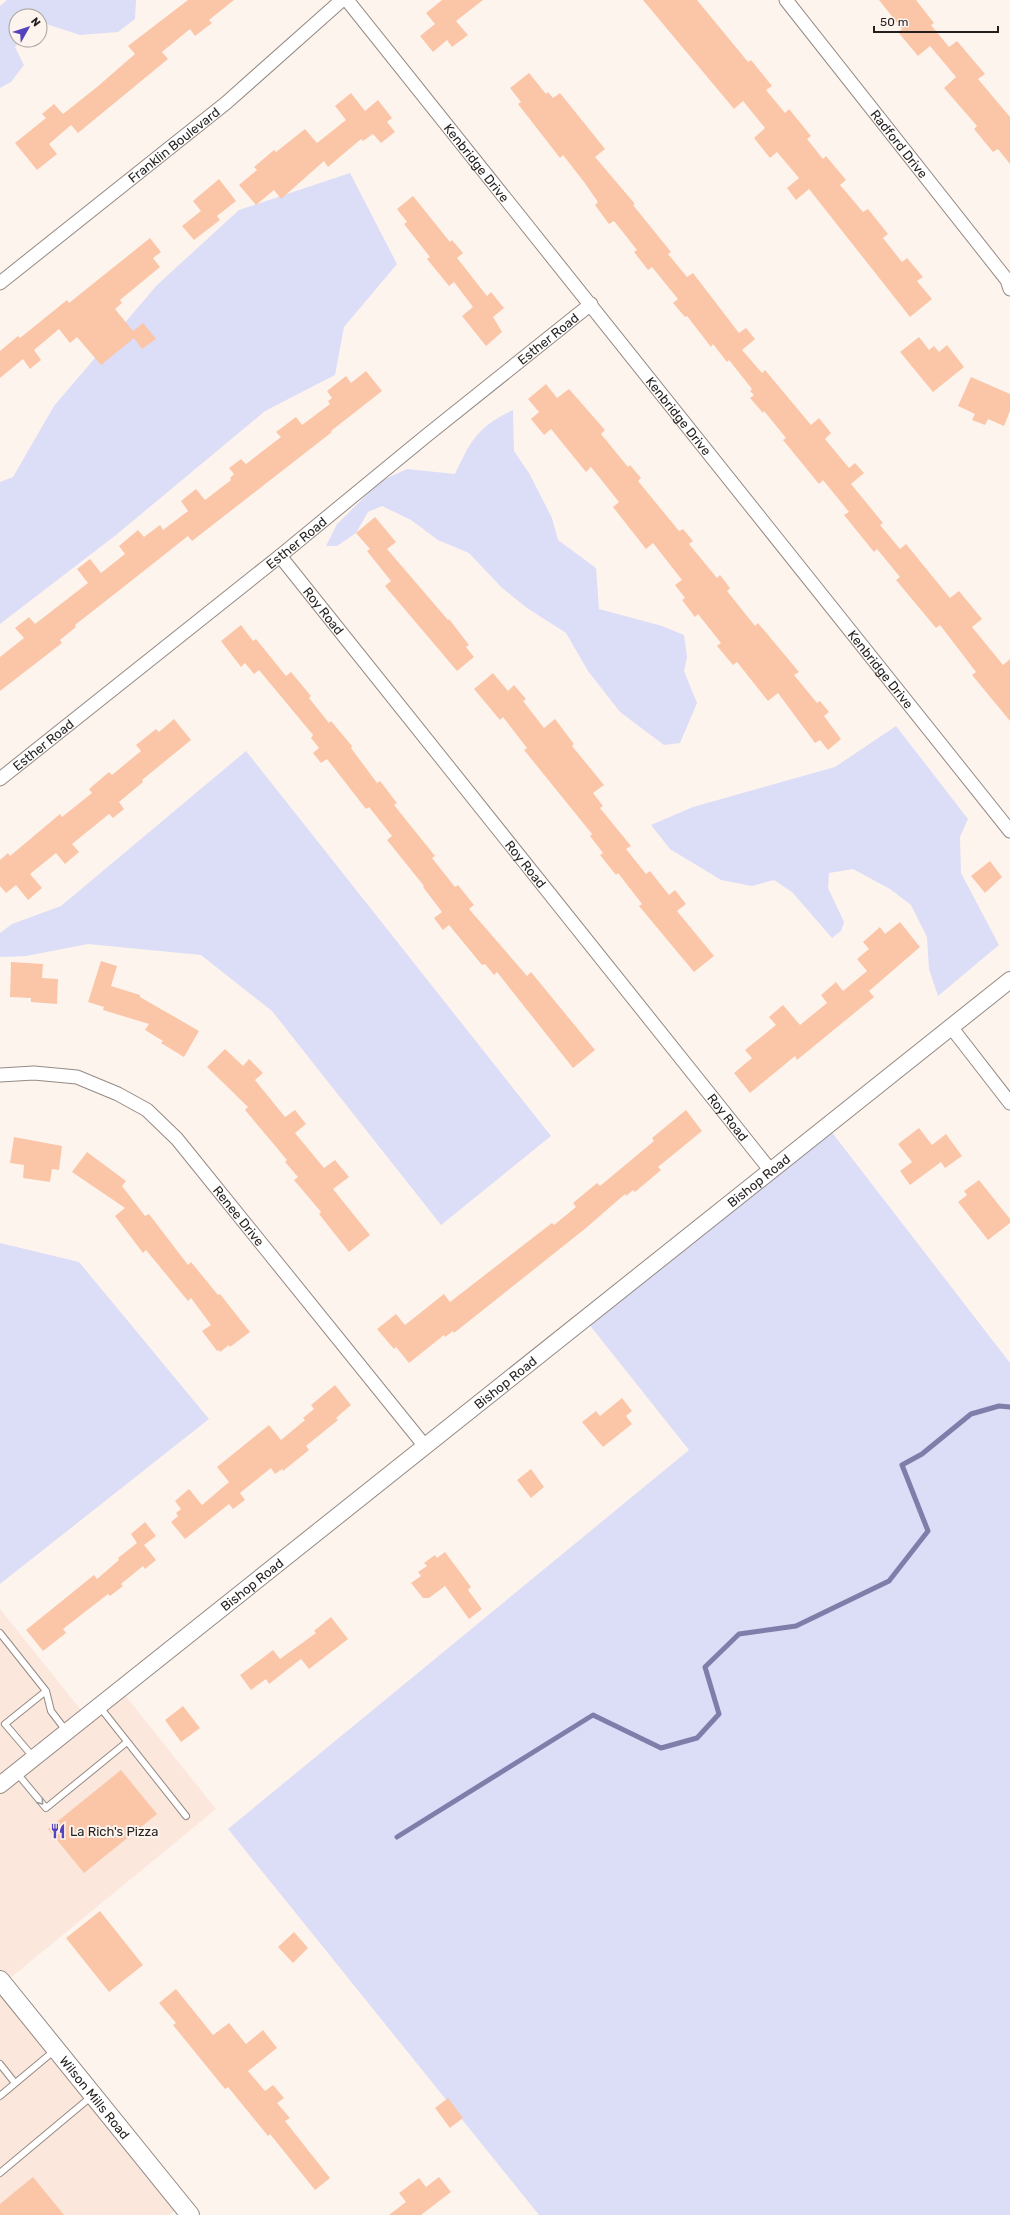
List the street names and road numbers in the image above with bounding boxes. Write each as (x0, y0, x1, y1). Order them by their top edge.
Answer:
street label: Franklin Boulevard (125, 104, 222, 186)
street label: Radford Drive (868, 106, 931, 181)
street label: Kenbridge Drive (441, 120, 512, 205)
street label: Esther Road (514, 310, 581, 367)
street label: Kenbridge Drive (643, 374, 715, 458)
street label: Esther Road (263, 514, 329, 572)
street label: Roy Road (300, 584, 347, 637)
street label: Kenbridge Drive (845, 627, 917, 711)
street label: Esther Road (10, 716, 76, 773)
street label: Roy Road (502, 837, 549, 891)
street label: Roy Road (704, 1090, 751, 1144)
street label: Bishop Road (724, 1151, 793, 1210)
street label: Renee Drive (210, 1183, 268, 1249)
street label: Bishop Road (471, 1353, 539, 1412)
street label: Bishop Road (218, 1555, 286, 1614)
street label: Wilson Mills Road (57, 2053, 133, 2142)

